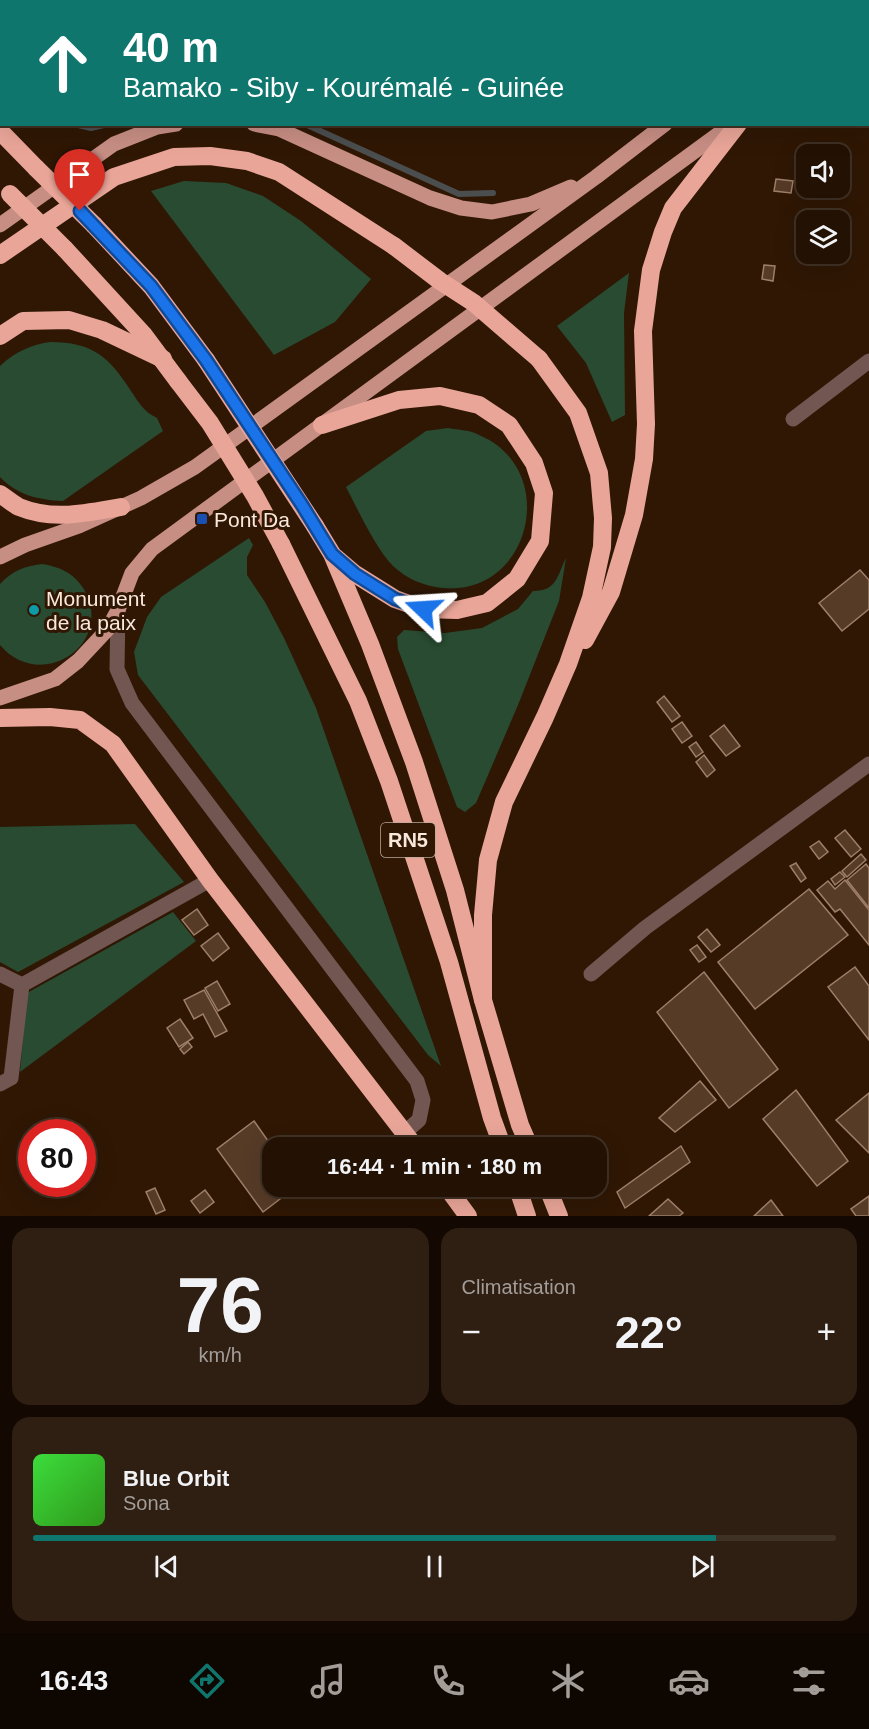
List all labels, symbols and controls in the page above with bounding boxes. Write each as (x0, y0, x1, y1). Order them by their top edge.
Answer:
icon: ahead (24, 24, 102, 102)
text: 40 m (123, 24, 219, 71)
text: Bamako - Siby - Kourémalé - Guinée (123, 73, 564, 103)
map controls (796, 144, 850, 264)
button: sound (796, 144, 850, 198)
pin (54, 149, 105, 211)
icon: arrive (63, 158, 96, 191)
button: layers (796, 210, 850, 264)
place label: Pont Da (214, 508, 290, 531)
marker: Pont Da (195, 512, 209, 526)
position arrow (391, 577, 455, 641)
place label: Monument de la paix (46, 587, 145, 634)
marker: Monument de la paix (27, 603, 41, 617)
road number: RN5 (381, 823, 435, 857)
speed limit sign: 80 (18, 1119, 96, 1197)
text: 16:44 · 1 min · 180 m (327, 1154, 542, 1179)
text: 76 (177, 1261, 264, 1349)
text: Climatisation (462, 1276, 576, 1298)
text: 22° (615, 1307, 683, 1358)
text: − (462, 1313, 481, 1350)
text: + (817, 1313, 836, 1350)
text: km/h (199, 1344, 242, 1366)
text: Blue Orbit (123, 1466, 229, 1491)
text: Sona (123, 1492, 170, 1514)
icon: previous (150, 1550, 183, 1583)
icon: pause (418, 1550, 451, 1583)
icon: next (686, 1550, 719, 1583)
icon: directions (186, 1660, 228, 1702)
icon: music (307, 1660, 349, 1702)
icon: phone (427, 1660, 469, 1702)
icon: climate (547, 1660, 589, 1702)
icon: car (668, 1660, 710, 1702)
icon: filters (788, 1660, 830, 1702)
text: 16:43 (39, 1666, 108, 1696)

